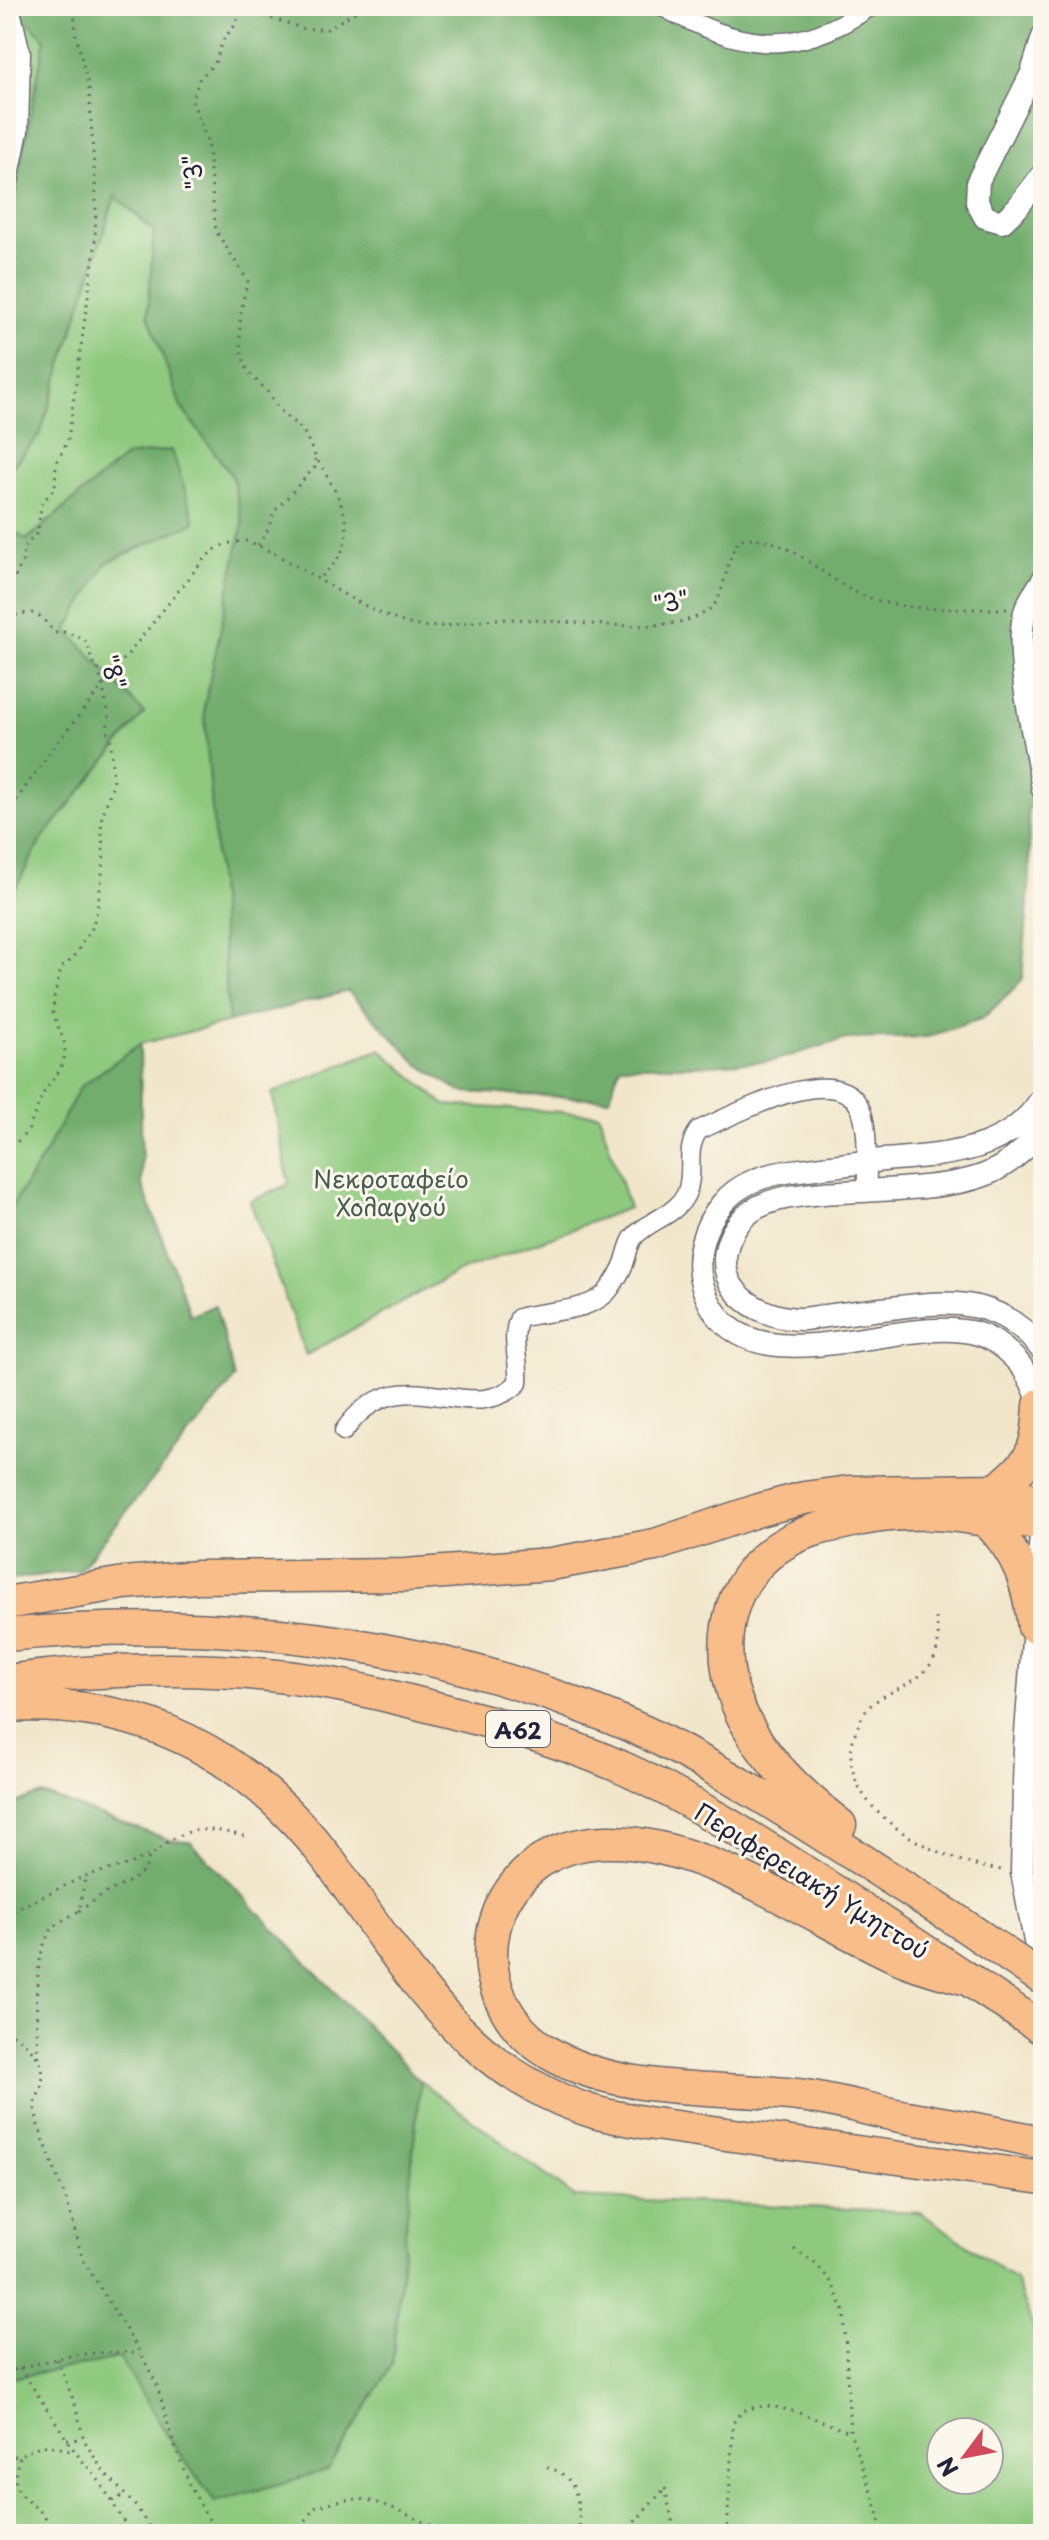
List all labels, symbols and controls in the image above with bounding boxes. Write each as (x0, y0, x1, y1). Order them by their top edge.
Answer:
street label: "3" (172, 152, 212, 192)
street label: "3" (650, 580, 692, 622)
street label: "8" (92, 650, 136, 694)
park label: Νεκροταφείο Χολαργού (313, 1160, 469, 1224)
road number: Α62 (486, 1711, 550, 1747)
street label: Περιφερειακή Υμηττού (687, 1793, 937, 1967)
north arrow (925, 2416, 1005, 2496)
text: N (928, 2451, 965, 2484)

